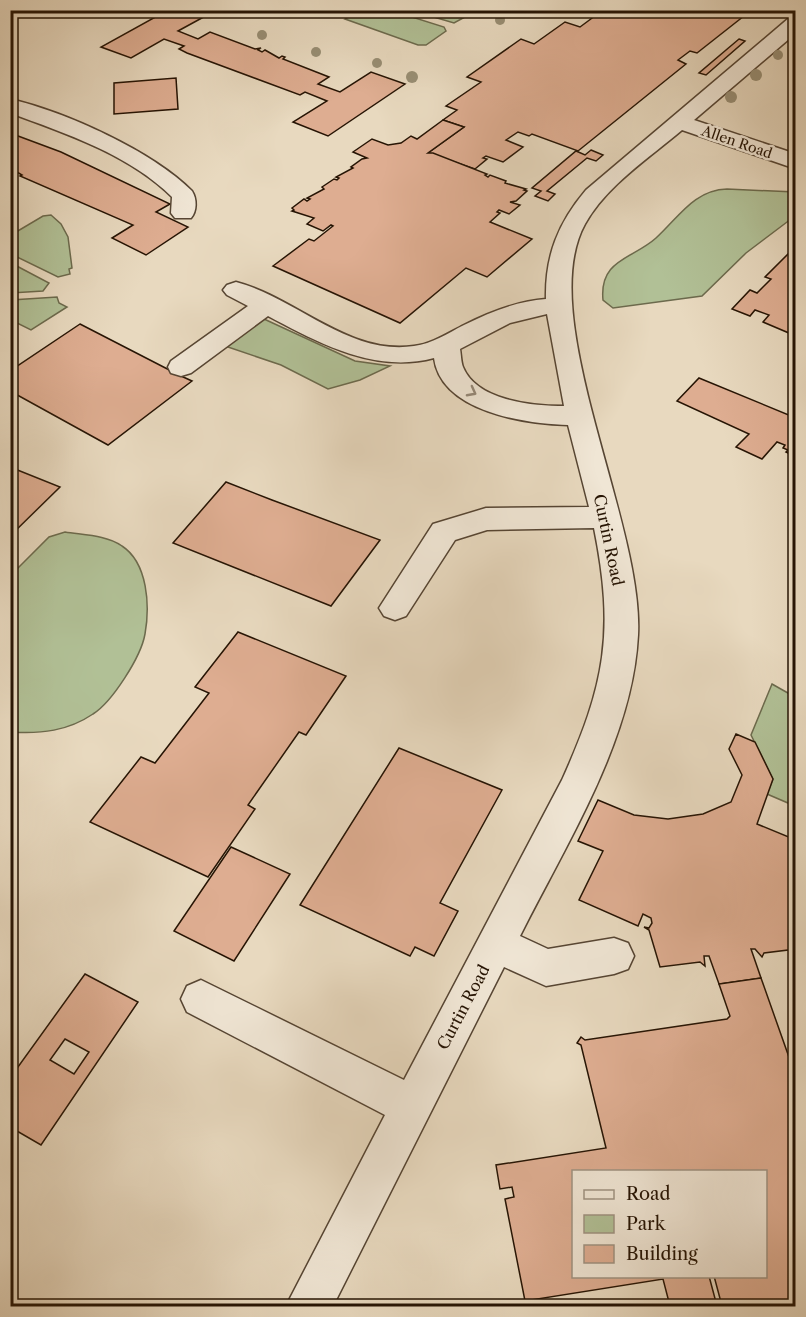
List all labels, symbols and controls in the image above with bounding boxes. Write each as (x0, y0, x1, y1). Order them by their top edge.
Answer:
street label: Allen Road (698, 121, 775, 163)
one-way arrow (465, 385, 476, 396)
street label: Curtin Road (590, 492, 629, 588)
street label: Curtin Road (432, 961, 494, 1053)
legend (572, 1170, 767, 1278)
text: Road (626, 1183, 671, 1205)
text: Park (626, 1213, 667, 1235)
text: Building (626, 1243, 698, 1265)

